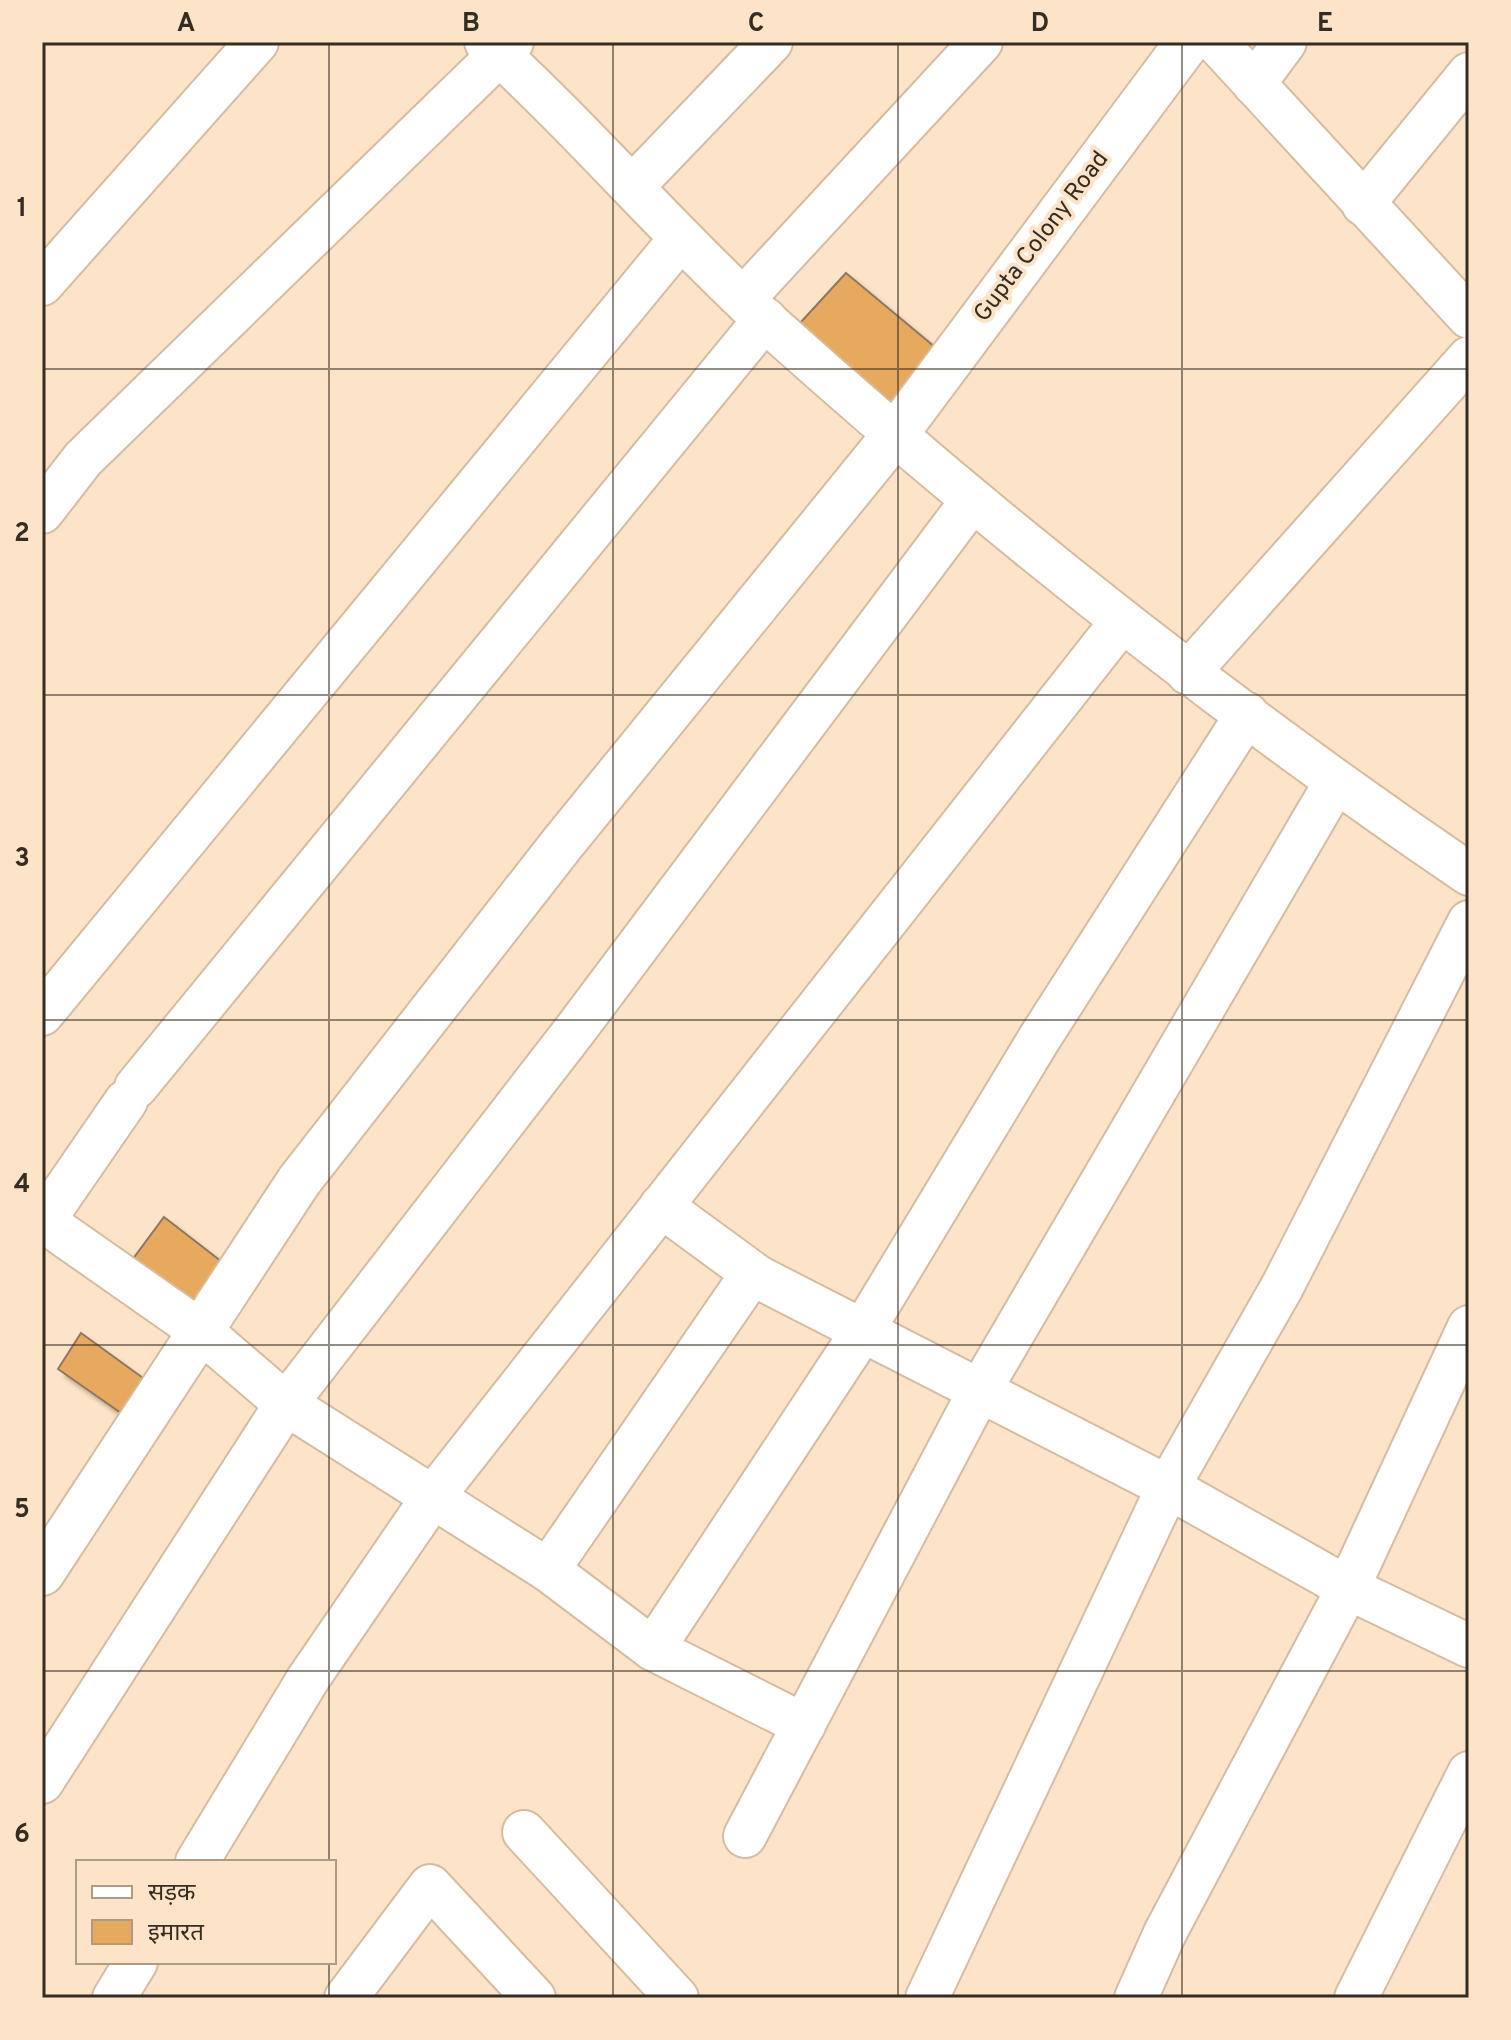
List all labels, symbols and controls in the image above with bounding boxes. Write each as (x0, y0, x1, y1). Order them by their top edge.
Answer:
text: A (177, 8, 195, 41)
text: B (462, 8, 480, 41)
text: C (748, 8, 764, 41)
text: D (1031, 8, 1049, 41)
text: E (1317, 8, 1333, 41)
street label: Gupta Colony Road (968, 145, 1116, 329)
text: 1 (17, 193, 27, 226)
text: 2 (14, 518, 30, 551)
text: 3 (14, 843, 30, 876)
text: 4 (14, 1169, 30, 1202)
text: 5 (14, 1494, 30, 1527)
text: 6 (14, 1819, 30, 1852)
legend (76, 1860, 336, 1964)
text: सड़क (148, 1879, 196, 1909)
text: इमारत (148, 1919, 205, 1949)

